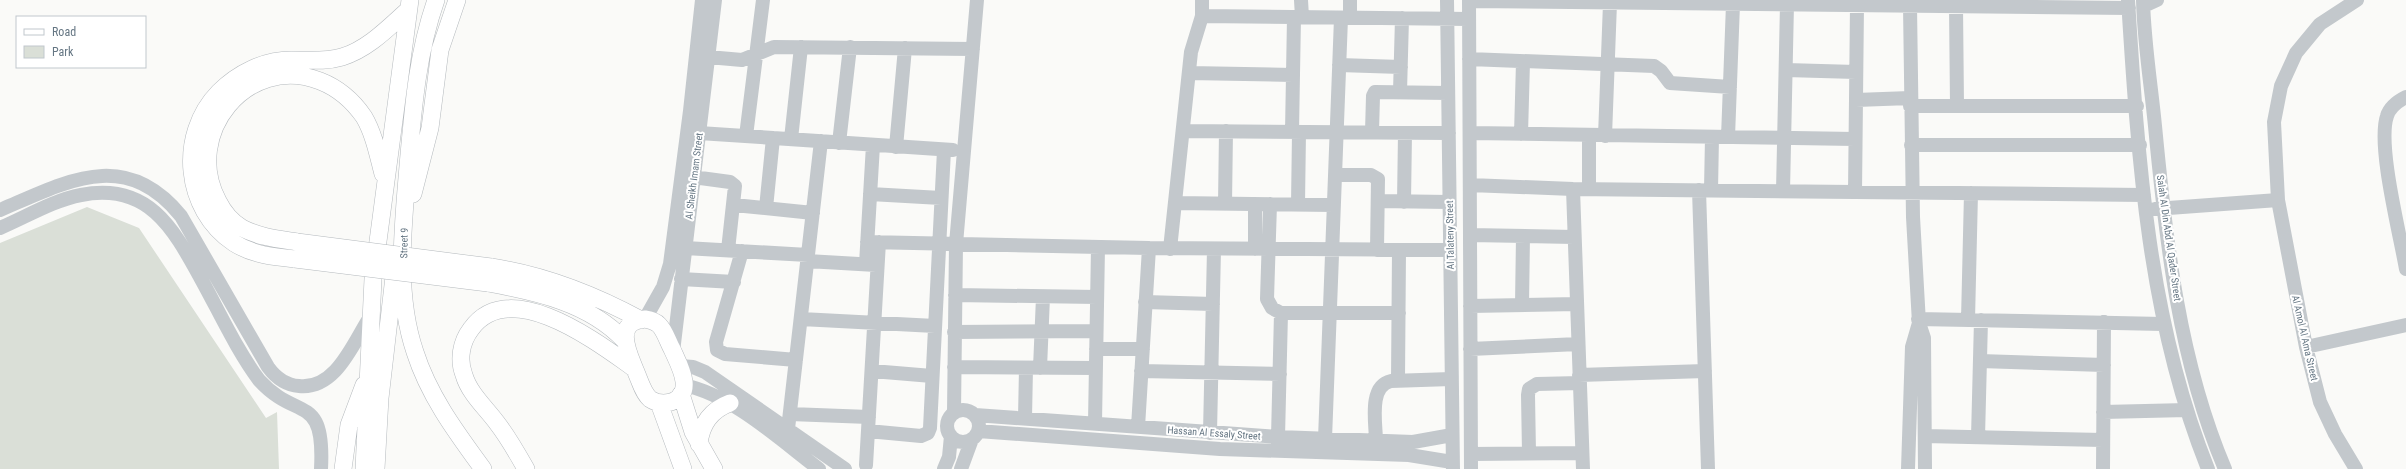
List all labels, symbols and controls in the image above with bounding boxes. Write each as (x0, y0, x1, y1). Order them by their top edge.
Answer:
legend (16, 16, 146, 68)
text: Road (52, 25, 76, 39)
text: Park (52, 45, 74, 59)
street label: Al Sheikh Imam Street (683, 132, 705, 220)
street label: Salah Al Din Abd Al Qader Street (2155, 174, 2183, 302)
street label: Al Talateny Street (1444, 200, 1456, 270)
street label: Street 9 (398, 228, 410, 258)
street label: Al Amol Al Ama Street (2290, 294, 2320, 382)
street label: Hassan Al Essaly Street (1167, 424, 1261, 442)

